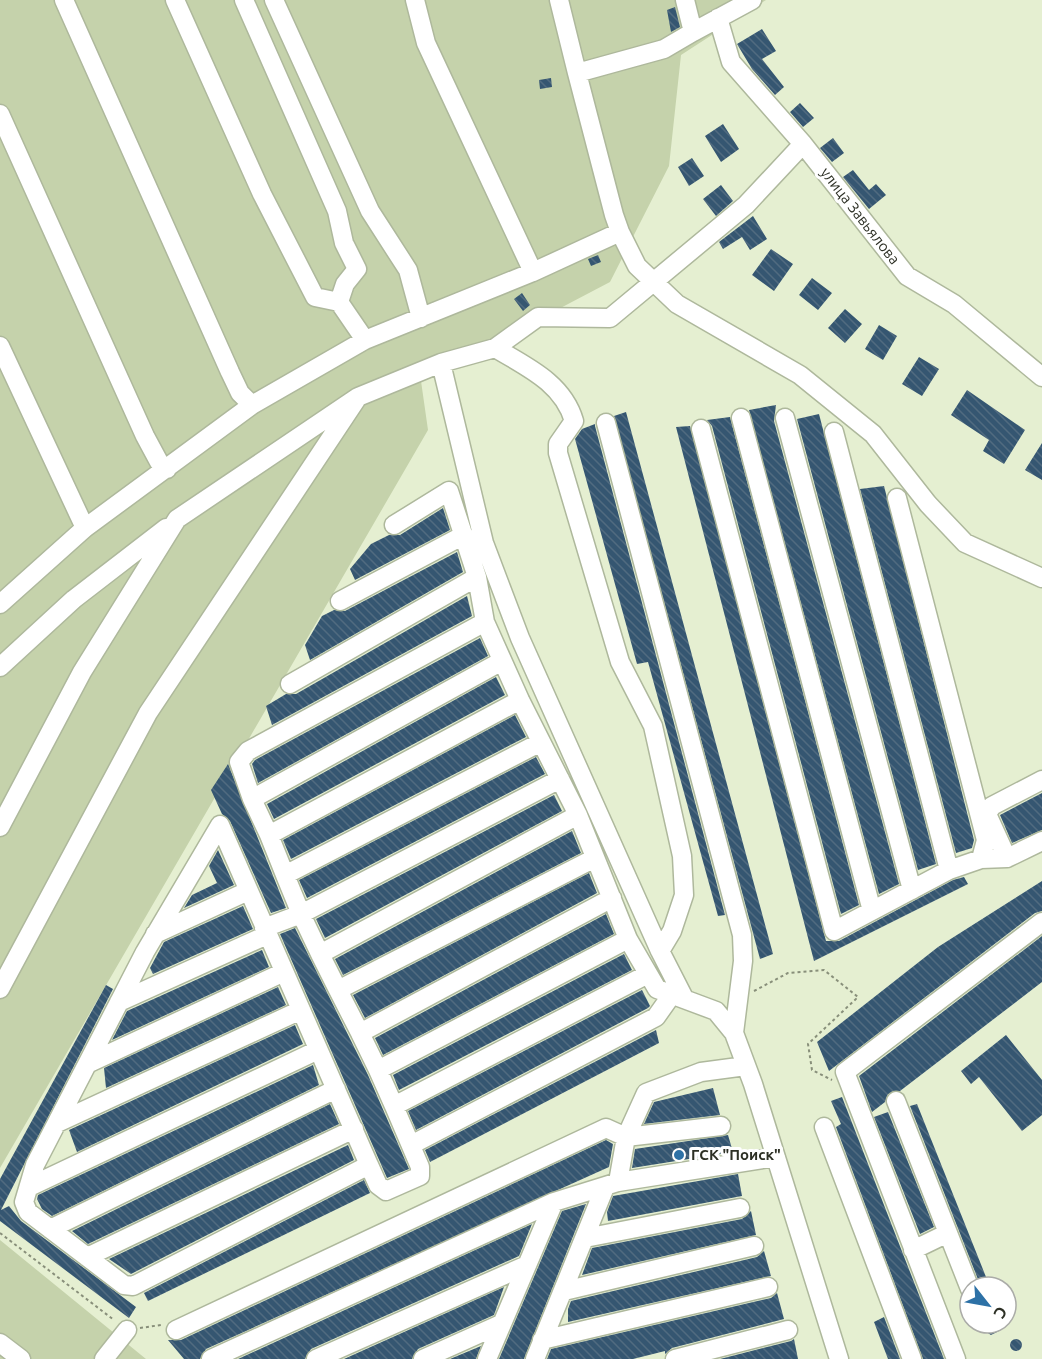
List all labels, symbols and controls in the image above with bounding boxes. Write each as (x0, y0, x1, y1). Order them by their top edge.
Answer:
street label: улица Завьялова (817, 164, 904, 268)
place label: ГСК "Поиск" (691, 1146, 781, 1163)
marker: ГСК "Поиск" (672, 1148, 686, 1162)
north arrow (958, 1275, 1018, 1335)
text: С (991, 1304, 1011, 1322)

